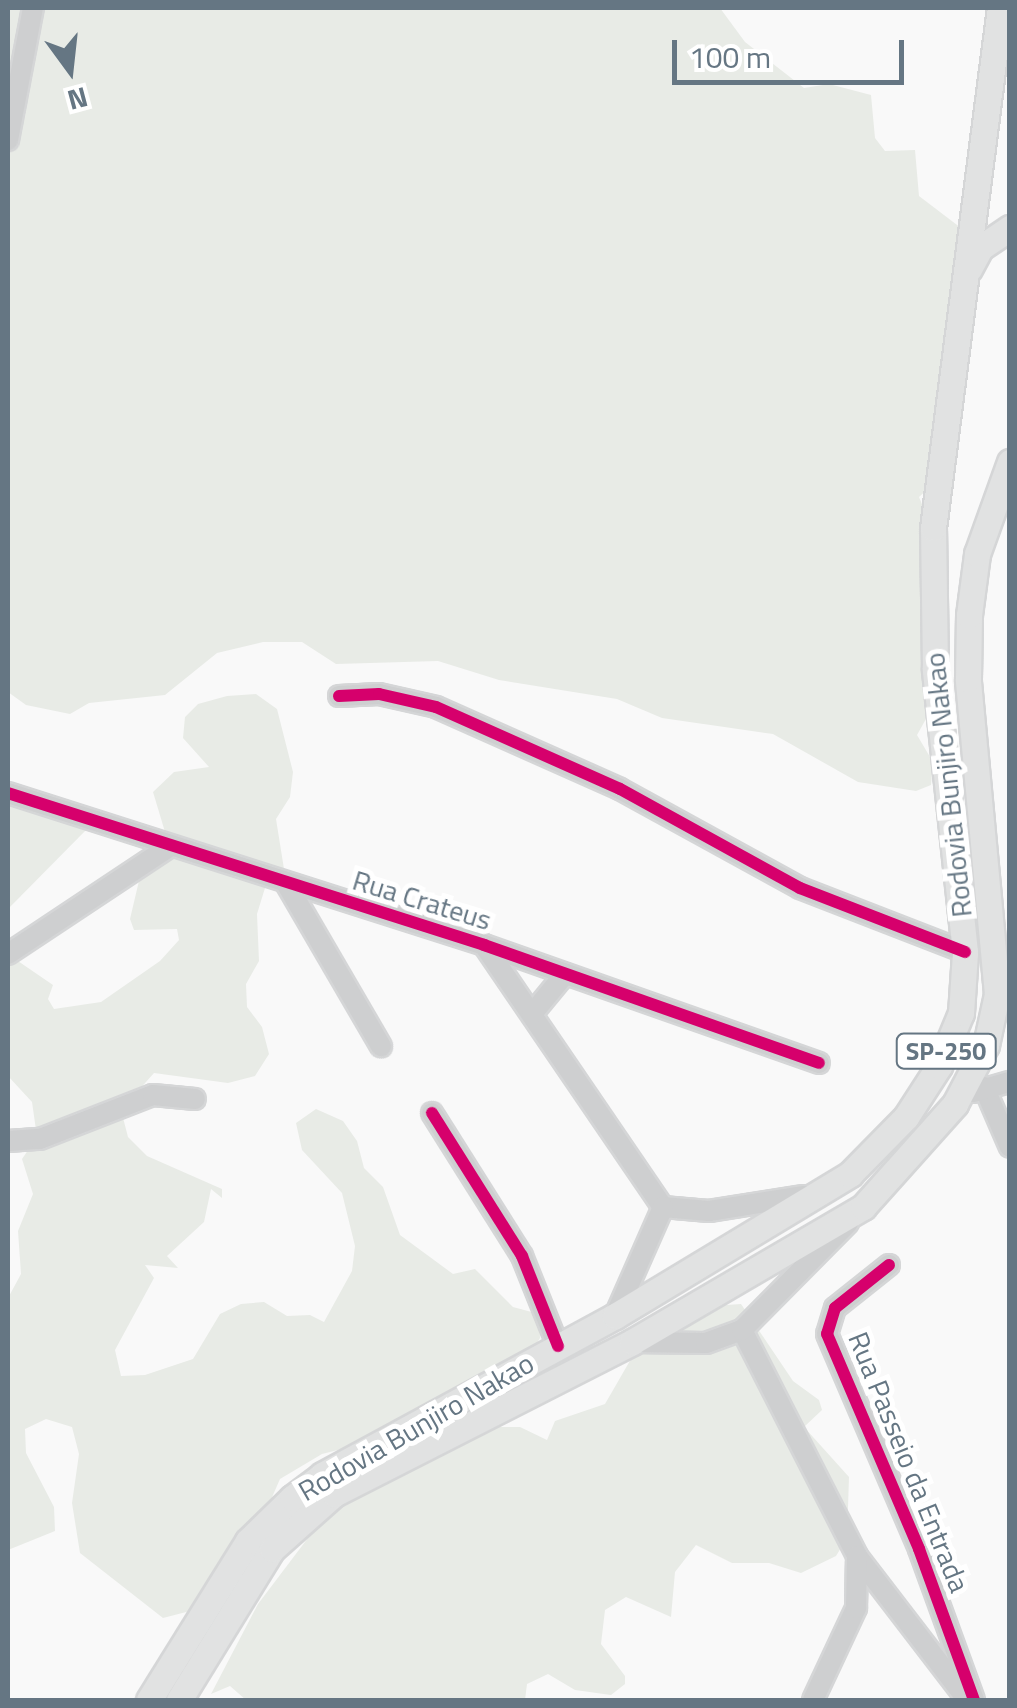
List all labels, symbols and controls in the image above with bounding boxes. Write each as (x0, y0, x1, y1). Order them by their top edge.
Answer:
north arrow (20, 20, 120, 120)
scale bar (677, 20, 910, 82)
text: 100 m (689, 34, 771, 80)
text: N (63, 76, 93, 123)
street label: Rodovia Bunjiro Nakao (917, 651, 979, 919)
street label: Rua Crateus (349, 863, 495, 937)
road number: SP-250 (894, 1031, 998, 1071)
street label: Rua Passeio da Entrada (841, 1327, 977, 1597)
street label: Rodovia Bunjiro Nakao (293, 1346, 539, 1508)

